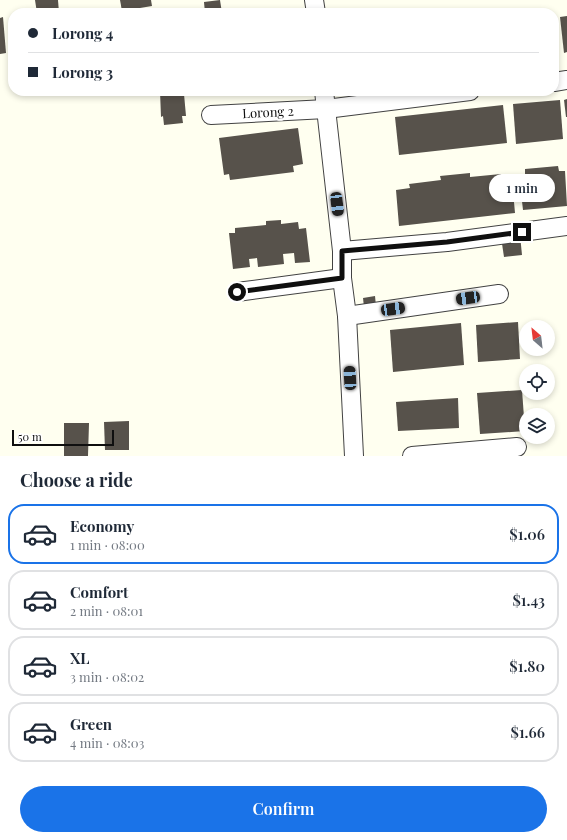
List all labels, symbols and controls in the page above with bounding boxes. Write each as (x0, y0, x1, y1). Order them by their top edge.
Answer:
text: Lorong 4 (52, 23, 113, 43)
text: Lorong 3 (52, 62, 113, 82)
street label: Lorong 2 (242, 102, 294, 121)
callout: 1 min (489, 174, 555, 202)
text: 1 min (506, 179, 538, 196)
car (330, 191, 344, 217)
route end (513, 223, 531, 241)
route start (228, 283, 246, 301)
car (455, 290, 481, 306)
car (380, 301, 406, 317)
north arrow (519, 320, 555, 356)
map controls (519, 320, 555, 444)
button: locate (519, 364, 555, 400)
car (343, 366, 357, 390)
button: layers (519, 408, 555, 444)
scale bar (12, 428, 114, 447)
text: 50 m (18, 429, 42, 444)
text: Choose a ride (20, 468, 133, 492)
icon: car (22, 516, 58, 552)
text: Economy (70, 516, 134, 536)
text: $1.06 (509, 524, 545, 544)
text: 1 min · 08:00 (70, 536, 145, 553)
icon: car (22, 582, 58, 618)
text: Comfort (70, 582, 128, 602)
text: $1.43 (512, 590, 545, 610)
text: 2 min · 08:01 (70, 602, 143, 619)
icon: car (22, 648, 58, 684)
text: XL (70, 648, 90, 668)
text: $1.80 (509, 656, 545, 676)
text: 3 min · 08:02 (70, 668, 144, 685)
icon: car (22, 714, 58, 750)
text: Green (70, 714, 112, 734)
text: $1.66 (511, 722, 545, 742)
text: 4 min · 08:03 (70, 734, 144, 751)
button: Confirm (20, 786, 547, 832)

